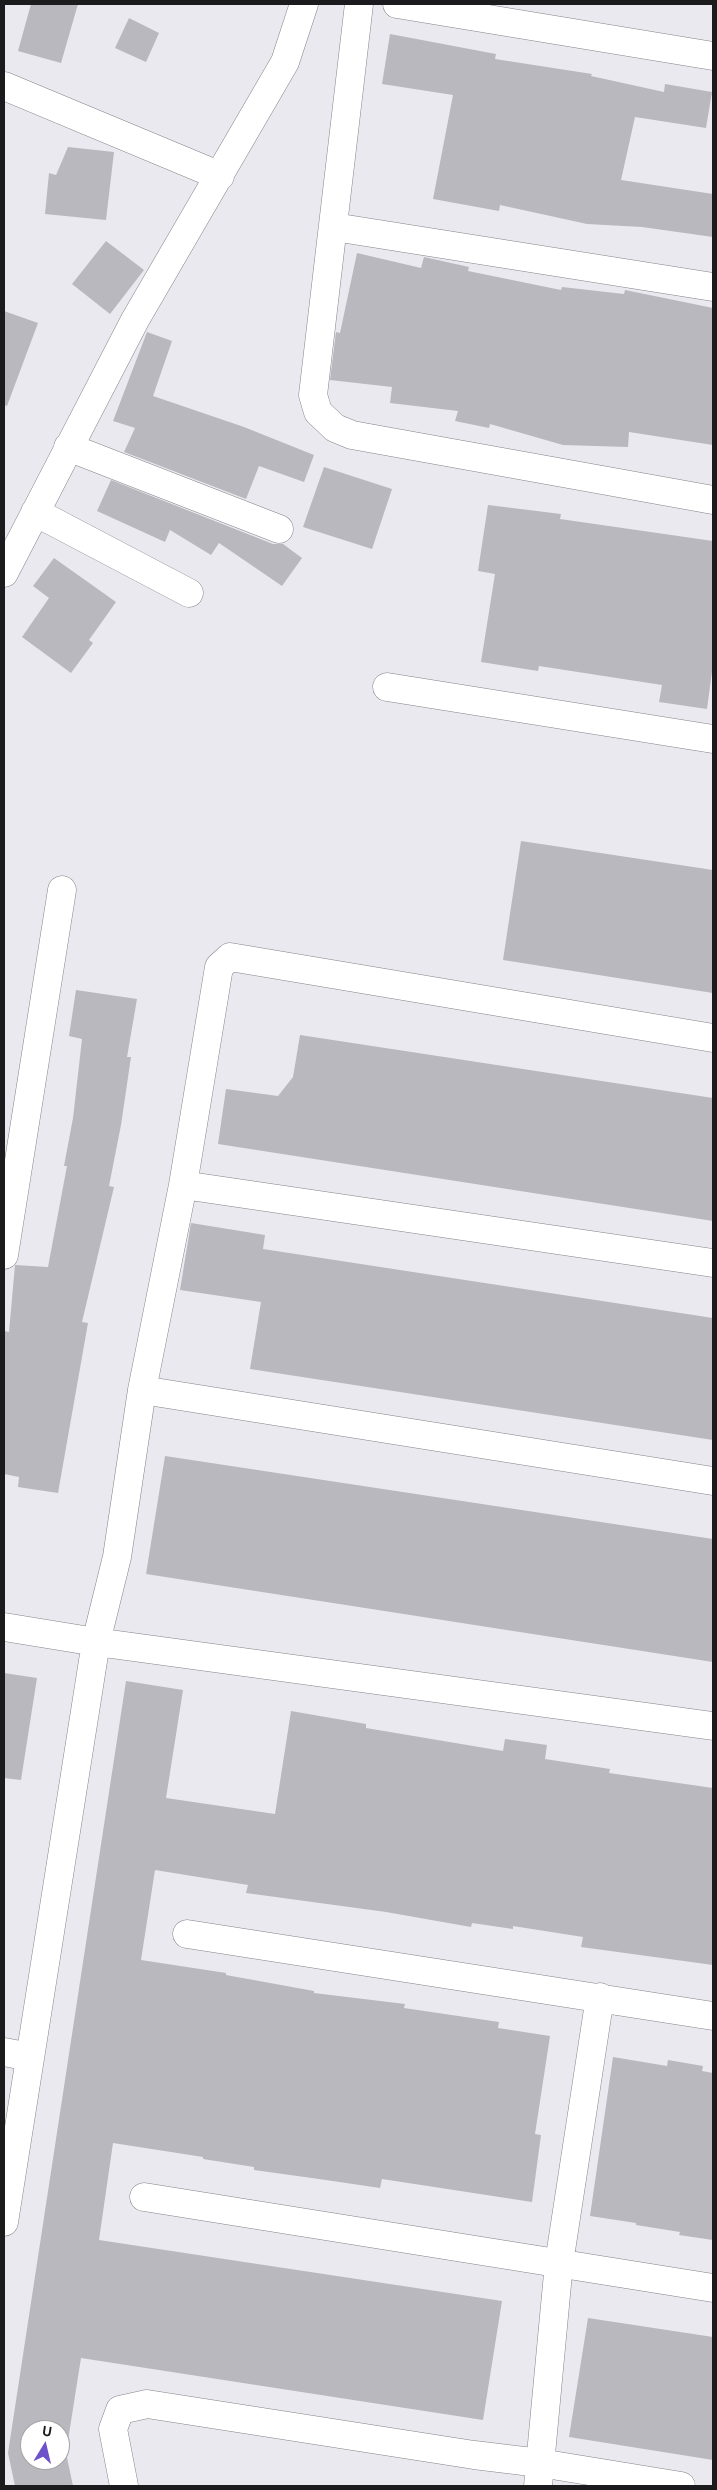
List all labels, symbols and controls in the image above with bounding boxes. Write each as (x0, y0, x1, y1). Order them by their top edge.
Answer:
north arrow (20, 2420, 70, 2470)
text: U (41, 2423, 53, 2440)

